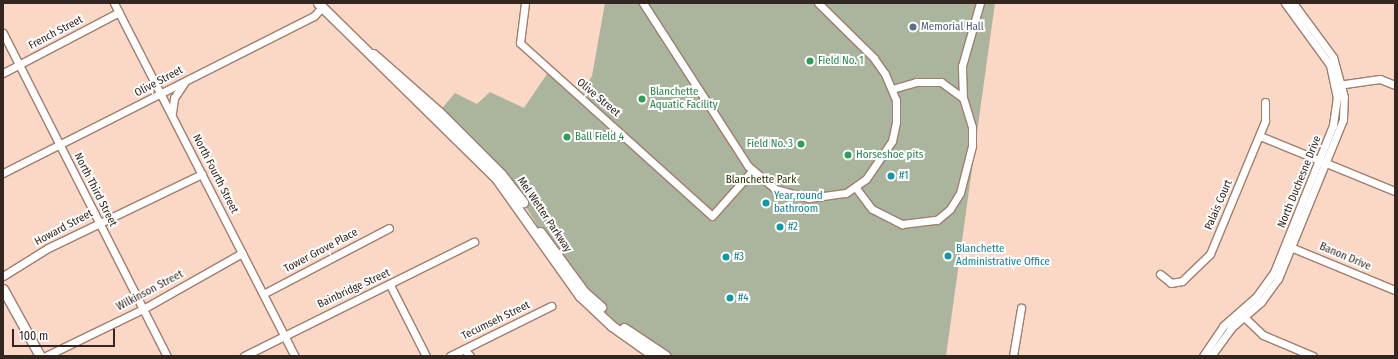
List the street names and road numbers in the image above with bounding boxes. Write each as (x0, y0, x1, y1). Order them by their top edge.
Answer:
street label: French Street (27, 13, 85, 53)
street label: Olive Street (133, 64, 185, 100)
street label: Olive Street (574, 76, 622, 120)
street label: North Fourth Street (189, 132, 241, 216)
street label: North Duchesne Drive (1275, 134, 1325, 230)
street label: North Third Street (71, 151, 119, 229)
street label: Mel Wetter Parkway (514, 175, 574, 255)
street label: Palais Court (1203, 178, 1235, 232)
street label: Howard Street (33, 207, 95, 249)
street label: Tower Grove Place (282, 226, 360, 276)
street label: Banon Drive (1317, 240, 1373, 274)
street label: Bainbridge Street (316, 266, 392, 312)
street label: Wilkinson Street (114, 268, 186, 314)
street label: Tecumseh Street (460, 299, 532, 343)

